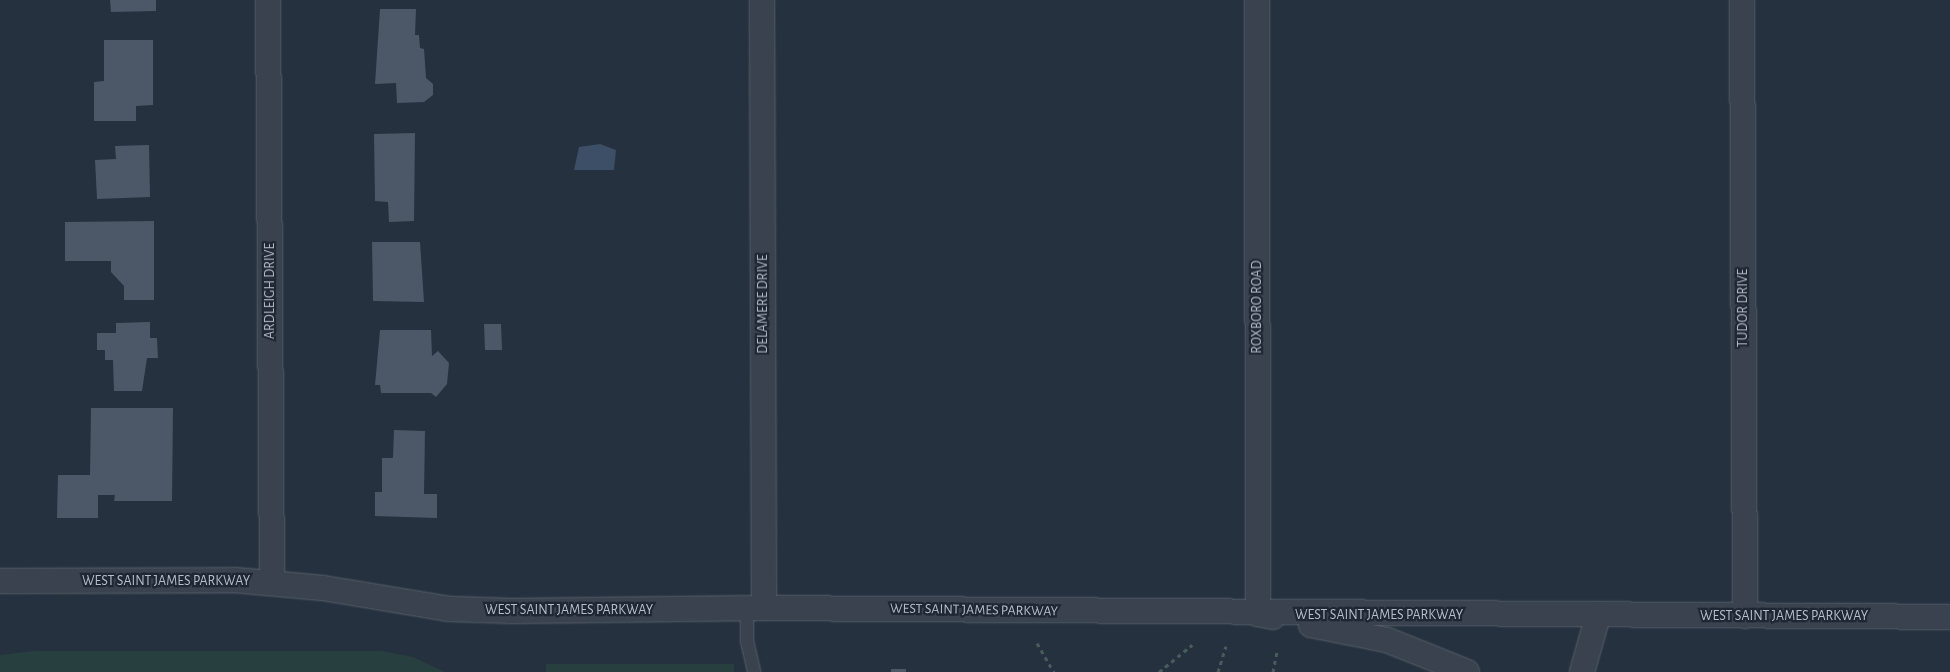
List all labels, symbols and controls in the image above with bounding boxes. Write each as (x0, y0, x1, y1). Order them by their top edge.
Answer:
street label: ARDLEIGH DRIVE (262, 243, 278, 339)
street label: DELAMERE DRIVE (755, 254, 771, 354)
street label: ROXBORO ROAD (1249, 260, 1265, 354)
street label: TUDOR DRIVE (1735, 269, 1751, 347)
street label: WEST SAINT JAMES PARKWAY (82, 573, 250, 589)
street label: WEST SAINT JAMES PARKWAY (890, 600, 1058, 620)
street label: WEST SAINT JAMES PARKWAY (485, 602, 653, 618)
street label: WEST SAINT JAMES PARKWAY (1295, 607, 1463, 623)
street label: WEST SAINT JAMES PARKWAY (1700, 608, 1868, 624)

